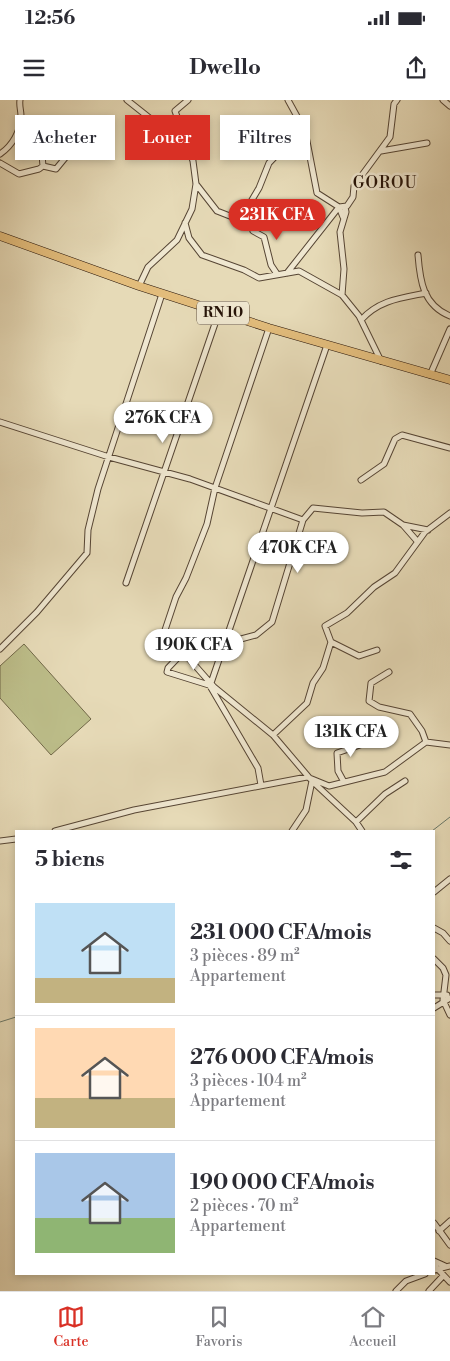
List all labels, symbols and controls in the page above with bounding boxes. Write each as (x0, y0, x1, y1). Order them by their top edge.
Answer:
text: 12:56 (25, 6, 75, 30)
icon: menu (20, 54, 48, 82)
text: Dwello (189, 54, 261, 81)
icon: share (402, 54, 430, 82)
chip: Acheter (15, 115, 115, 160)
chip: Louer (125, 115, 210, 160)
chip: Filtres (220, 115, 310, 160)
district label: GOROU (353, 173, 417, 193)
pin: 231K CFA (225, 198, 329, 241)
text: 231K CFA (240, 205, 314, 225)
road number: RN 10 (197, 302, 249, 324)
pin: 276K CFA (111, 402, 215, 444)
text: 276K CFA (125, 408, 201, 428)
pin: 470K CFA (246, 532, 350, 574)
text: 470K CFA (259, 538, 337, 558)
pin: 190K CFA (142, 628, 246, 671)
text: 190K CFA (155, 635, 233, 655)
pin: 131K CFA (299, 716, 403, 758)
text: 131K CFA (315, 722, 387, 742)
icon: filters (387, 846, 415, 874)
text: 5 biens (35, 847, 105, 873)
text: 231 000 CFA/mois (190, 920, 372, 946)
icon: home (75, 923, 135, 983)
text: 3 pièces · 89 m² (190, 946, 300, 966)
text: Appartement (190, 966, 286, 986)
text: 276 000 CFA/mois (190, 1045, 374, 1071)
icon: home (75, 1048, 135, 1108)
text: 3 pièces · 104 m² (190, 1071, 307, 1091)
text: Appartement (190, 1091, 286, 1111)
text: 190 000 CFA/mois (190, 1170, 374, 1196)
icon: home (75, 1173, 135, 1233)
text: 2 pièces · 70 m² (190, 1196, 299, 1216)
text: Appartement (190, 1216, 286, 1236)
tab: Carte (53, 1303, 89, 1351)
tab: Favoris (195, 1303, 242, 1351)
tab: Accueil (349, 1303, 396, 1351)

